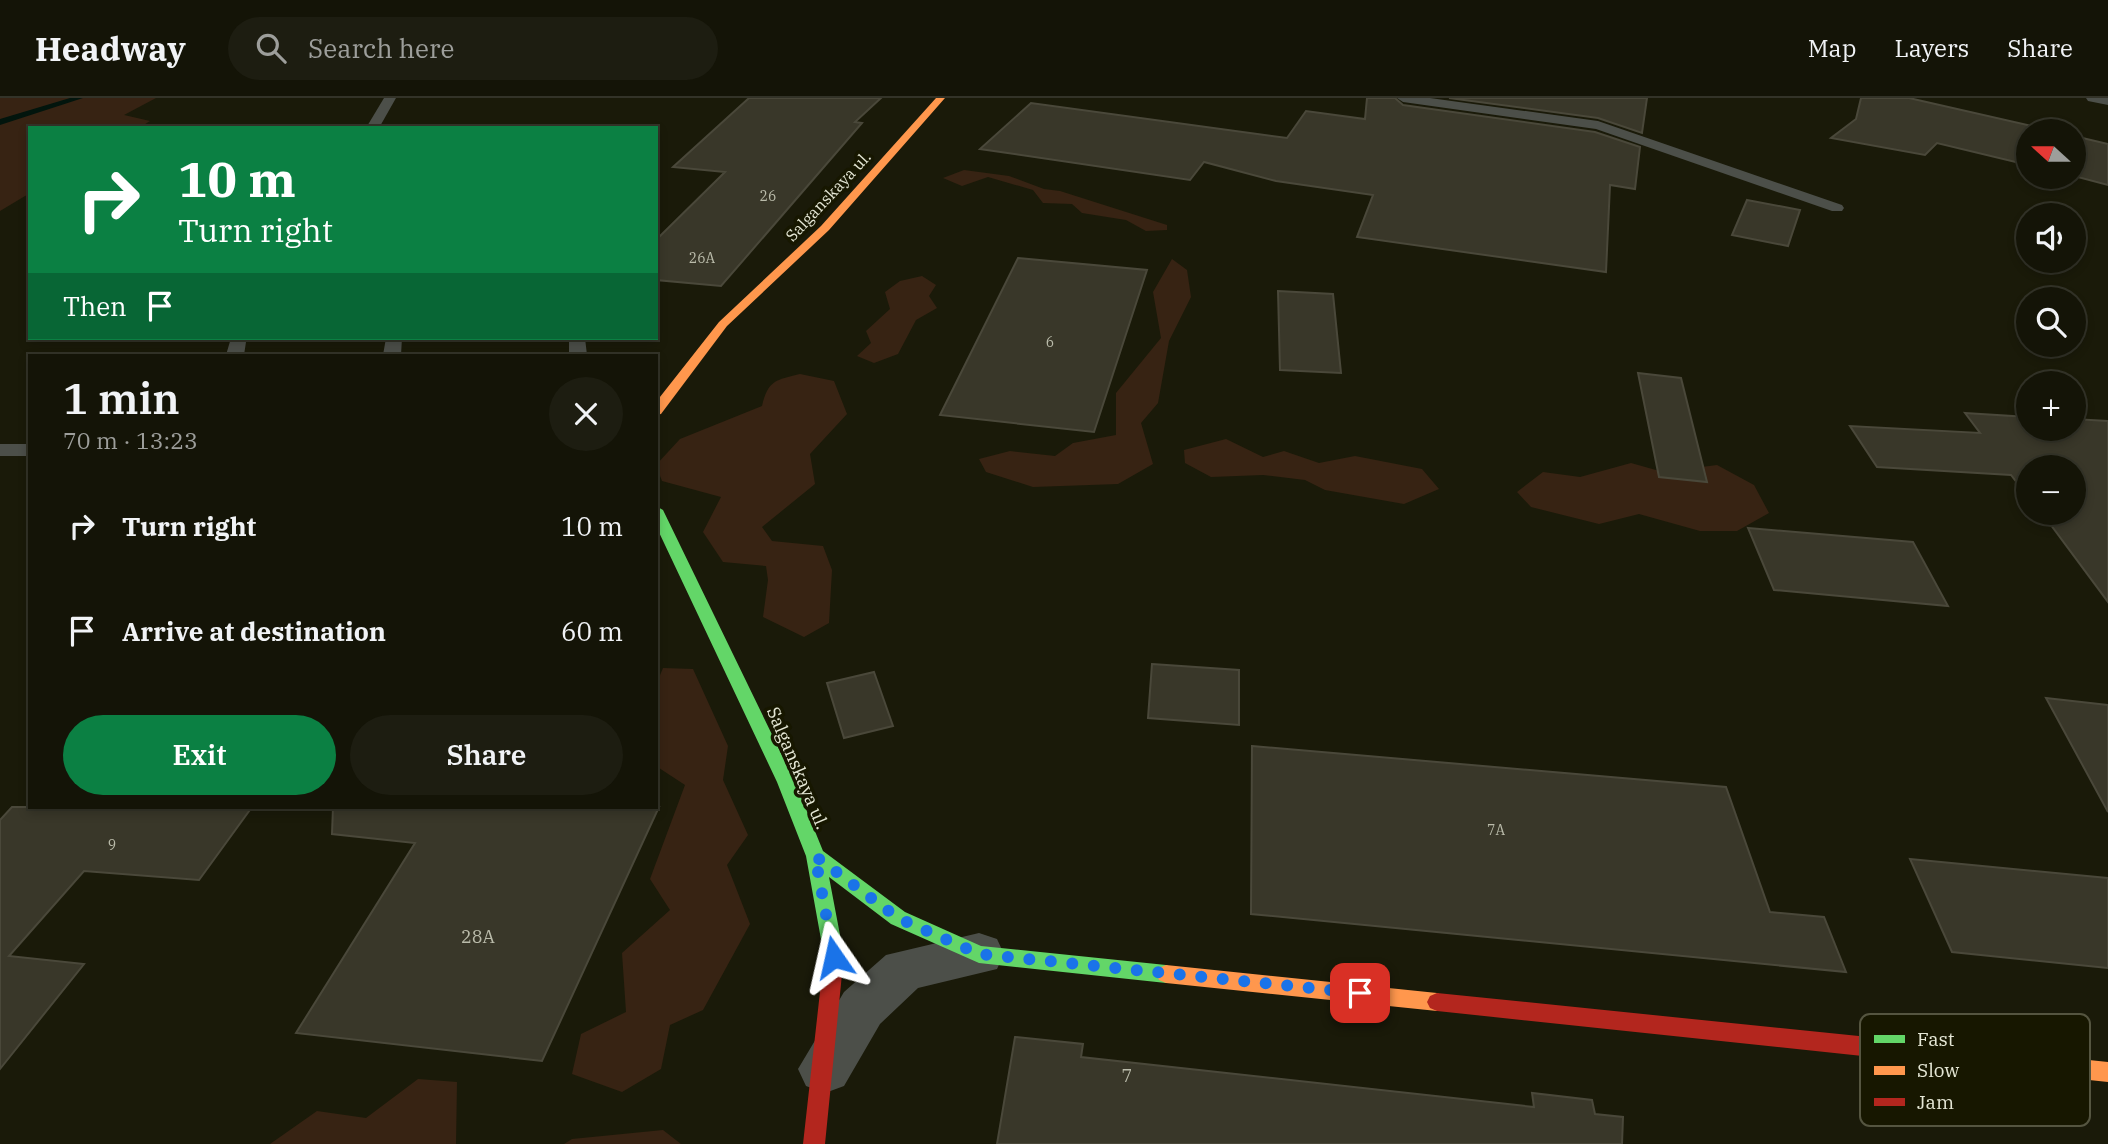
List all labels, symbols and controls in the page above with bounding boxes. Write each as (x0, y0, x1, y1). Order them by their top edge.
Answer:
search box (228, 17, 718, 80)
text: Headway (35, 27, 186, 70)
icon: search (252, 29, 290, 67)
text: Search here (308, 31, 454, 65)
text: Map (1808, 32, 1856, 64)
text: Layers (1894, 32, 1969, 64)
text: Share (2007, 32, 2073, 64)
north arrow (2016, 119, 2086, 189)
map controls (2016, 119, 2086, 525)
text: 10 m (178, 147, 296, 210)
street label: Salganskaya ul. (781, 147, 875, 245)
icon: right (63, 154, 154, 245)
house number: 26 (760, 187, 776, 205)
button: sound (2016, 203, 2086, 273)
text: Turn right (178, 209, 333, 251)
house number: 26А (689, 249, 716, 267)
icon: arrive (141, 287, 179, 325)
button: search (2016, 287, 2086, 357)
text: Then (63, 289, 127, 323)
house number: 6 (1046, 333, 1054, 351)
text: 1 min (63, 371, 180, 426)
button: + (2016, 371, 2086, 441)
button: close (549, 377, 623, 451)
text: 70 m · 13:23 (63, 425, 198, 455)
button: − (2016, 455, 2086, 525)
icon: right (63, 507, 101, 545)
text: Turn right (122, 509, 256, 543)
text: 10 m (561, 509, 623, 543)
icon: arrive (63, 612, 101, 650)
text: Arrive at destination (122, 614, 386, 648)
text: 60 m (561, 614, 623, 648)
street label: Salganskaya ul. (762, 703, 834, 833)
button: Exit (63, 715, 336, 795)
button: Share (350, 715, 623, 795)
house number: 7А (1487, 821, 1505, 839)
house number: 9 (108, 836, 116, 854)
position arrow (797, 920, 871, 994)
house number: 28А (461, 925, 496, 948)
pin (1330, 963, 1390, 1023)
icon: arrive (1341, 974, 1379, 1012)
legend (1860, 1014, 2090, 1126)
text: Fast (1917, 1027, 1955, 1051)
text: Slow (1917, 1058, 1959, 1082)
house number: 7 (1122, 1064, 1132, 1087)
text: Jam (1917, 1090, 1954, 1114)

